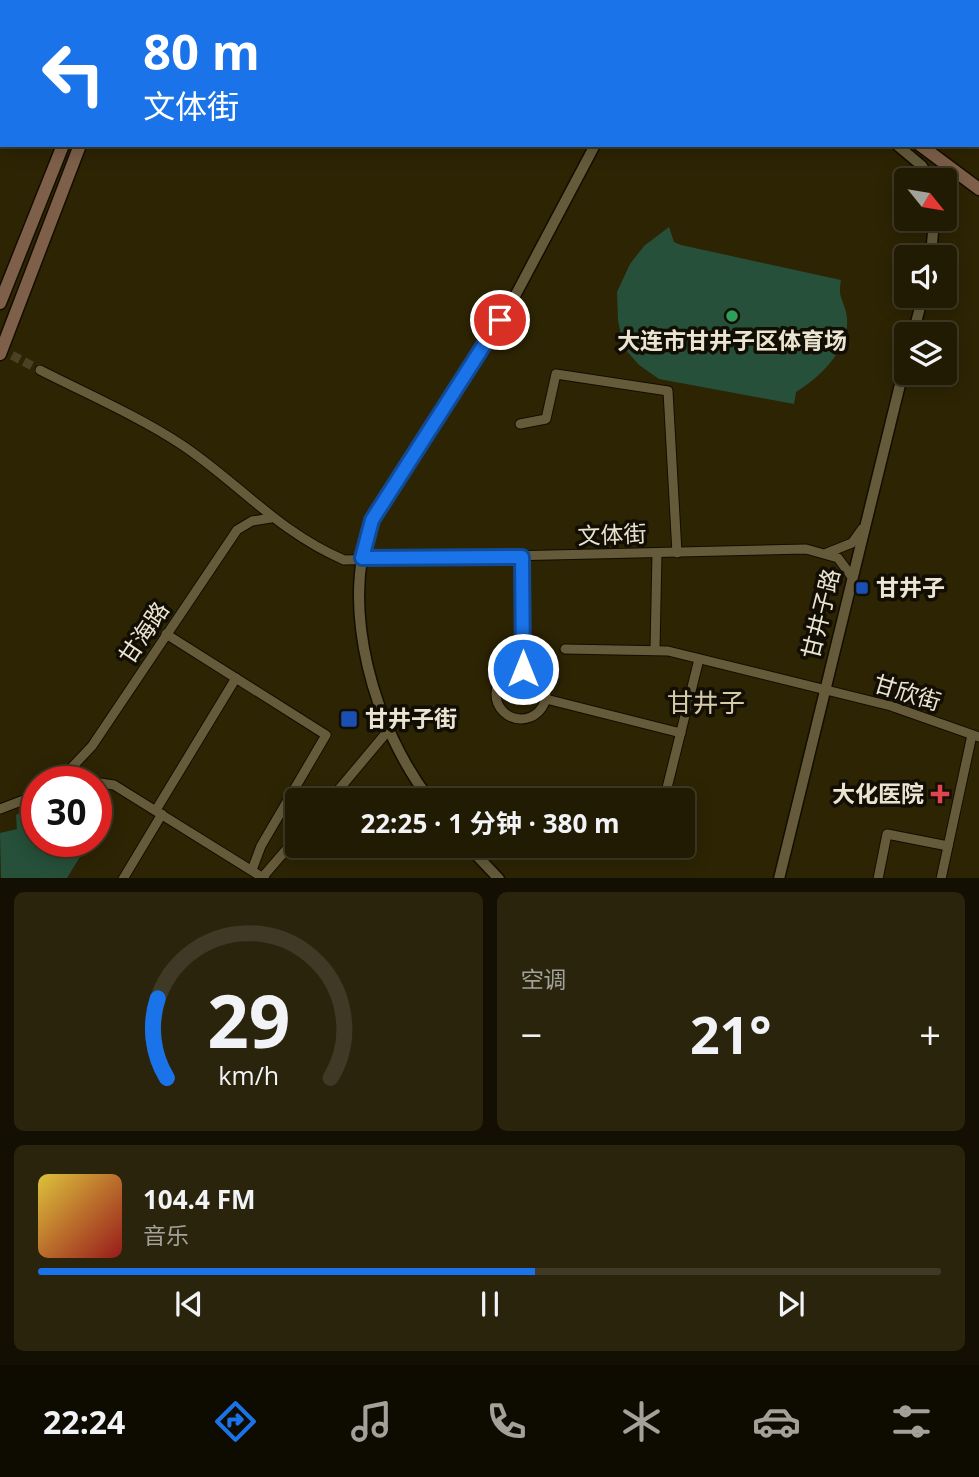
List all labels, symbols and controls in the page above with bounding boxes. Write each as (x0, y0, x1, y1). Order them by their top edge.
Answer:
text: 80 m (143, 18, 260, 84)
icon: left (28, 28, 119, 119)
text: 文体街 (143, 84, 239, 127)
north arrow (894, 168, 957, 231)
map controls (894, 168, 957, 385)
button: sound (894, 245, 957, 308)
pin (470, 290, 530, 350)
icon: arrive (481, 301, 519, 339)
marker: 大连市甘井子区体育场 (724, 308, 740, 324)
button: layers (894, 322, 957, 385)
place label: 大连市甘井子区体育场 (617, 324, 847, 356)
street label: 文体街 (577, 517, 647, 551)
street label: 甘井子路 (793, 565, 847, 662)
place label: 甘井子 (876, 571, 945, 603)
marker: 甘井子 (854, 580, 870, 596)
street label: 甘海路 (111, 595, 176, 670)
position arrow (486, 632, 560, 706)
street label: 甘欣街 (870, 667, 945, 717)
district label: 甘井子 (667, 684, 745, 720)
place label: 甘井子街 (365, 702, 457, 734)
marker: 甘井子街 (339, 709, 359, 729)
speed limit sign: 30 (21, 766, 112, 857)
place label: 大化医院 (832, 777, 924, 809)
marker: 大化医院 (930, 784, 950, 804)
text: 22:25 · 1 分钟 · 380 m (360, 805, 620, 841)
text: 空调 (521, 963, 567, 995)
text: 29 (207, 970, 290, 1069)
text: 21° (690, 998, 772, 1069)
text: − (521, 1008, 542, 1060)
text: + (919, 1008, 941, 1060)
text: km/h (218, 1057, 279, 1091)
text: 104.4 FM (143, 1181, 255, 1217)
text: 音乐 (143, 1219, 189, 1251)
icon: previous (170, 1285, 208, 1323)
icon: pause (471, 1285, 509, 1323)
icon: next (772, 1285, 810, 1323)
icon: directions (211, 1397, 260, 1446)
icon: music (347, 1397, 396, 1446)
icon: phone (482, 1397, 531, 1446)
icon: climate (617, 1397, 666, 1446)
icon: car (752, 1397, 801, 1446)
icon: filters (887, 1397, 936, 1446)
text: 22:24 (43, 1400, 125, 1443)

